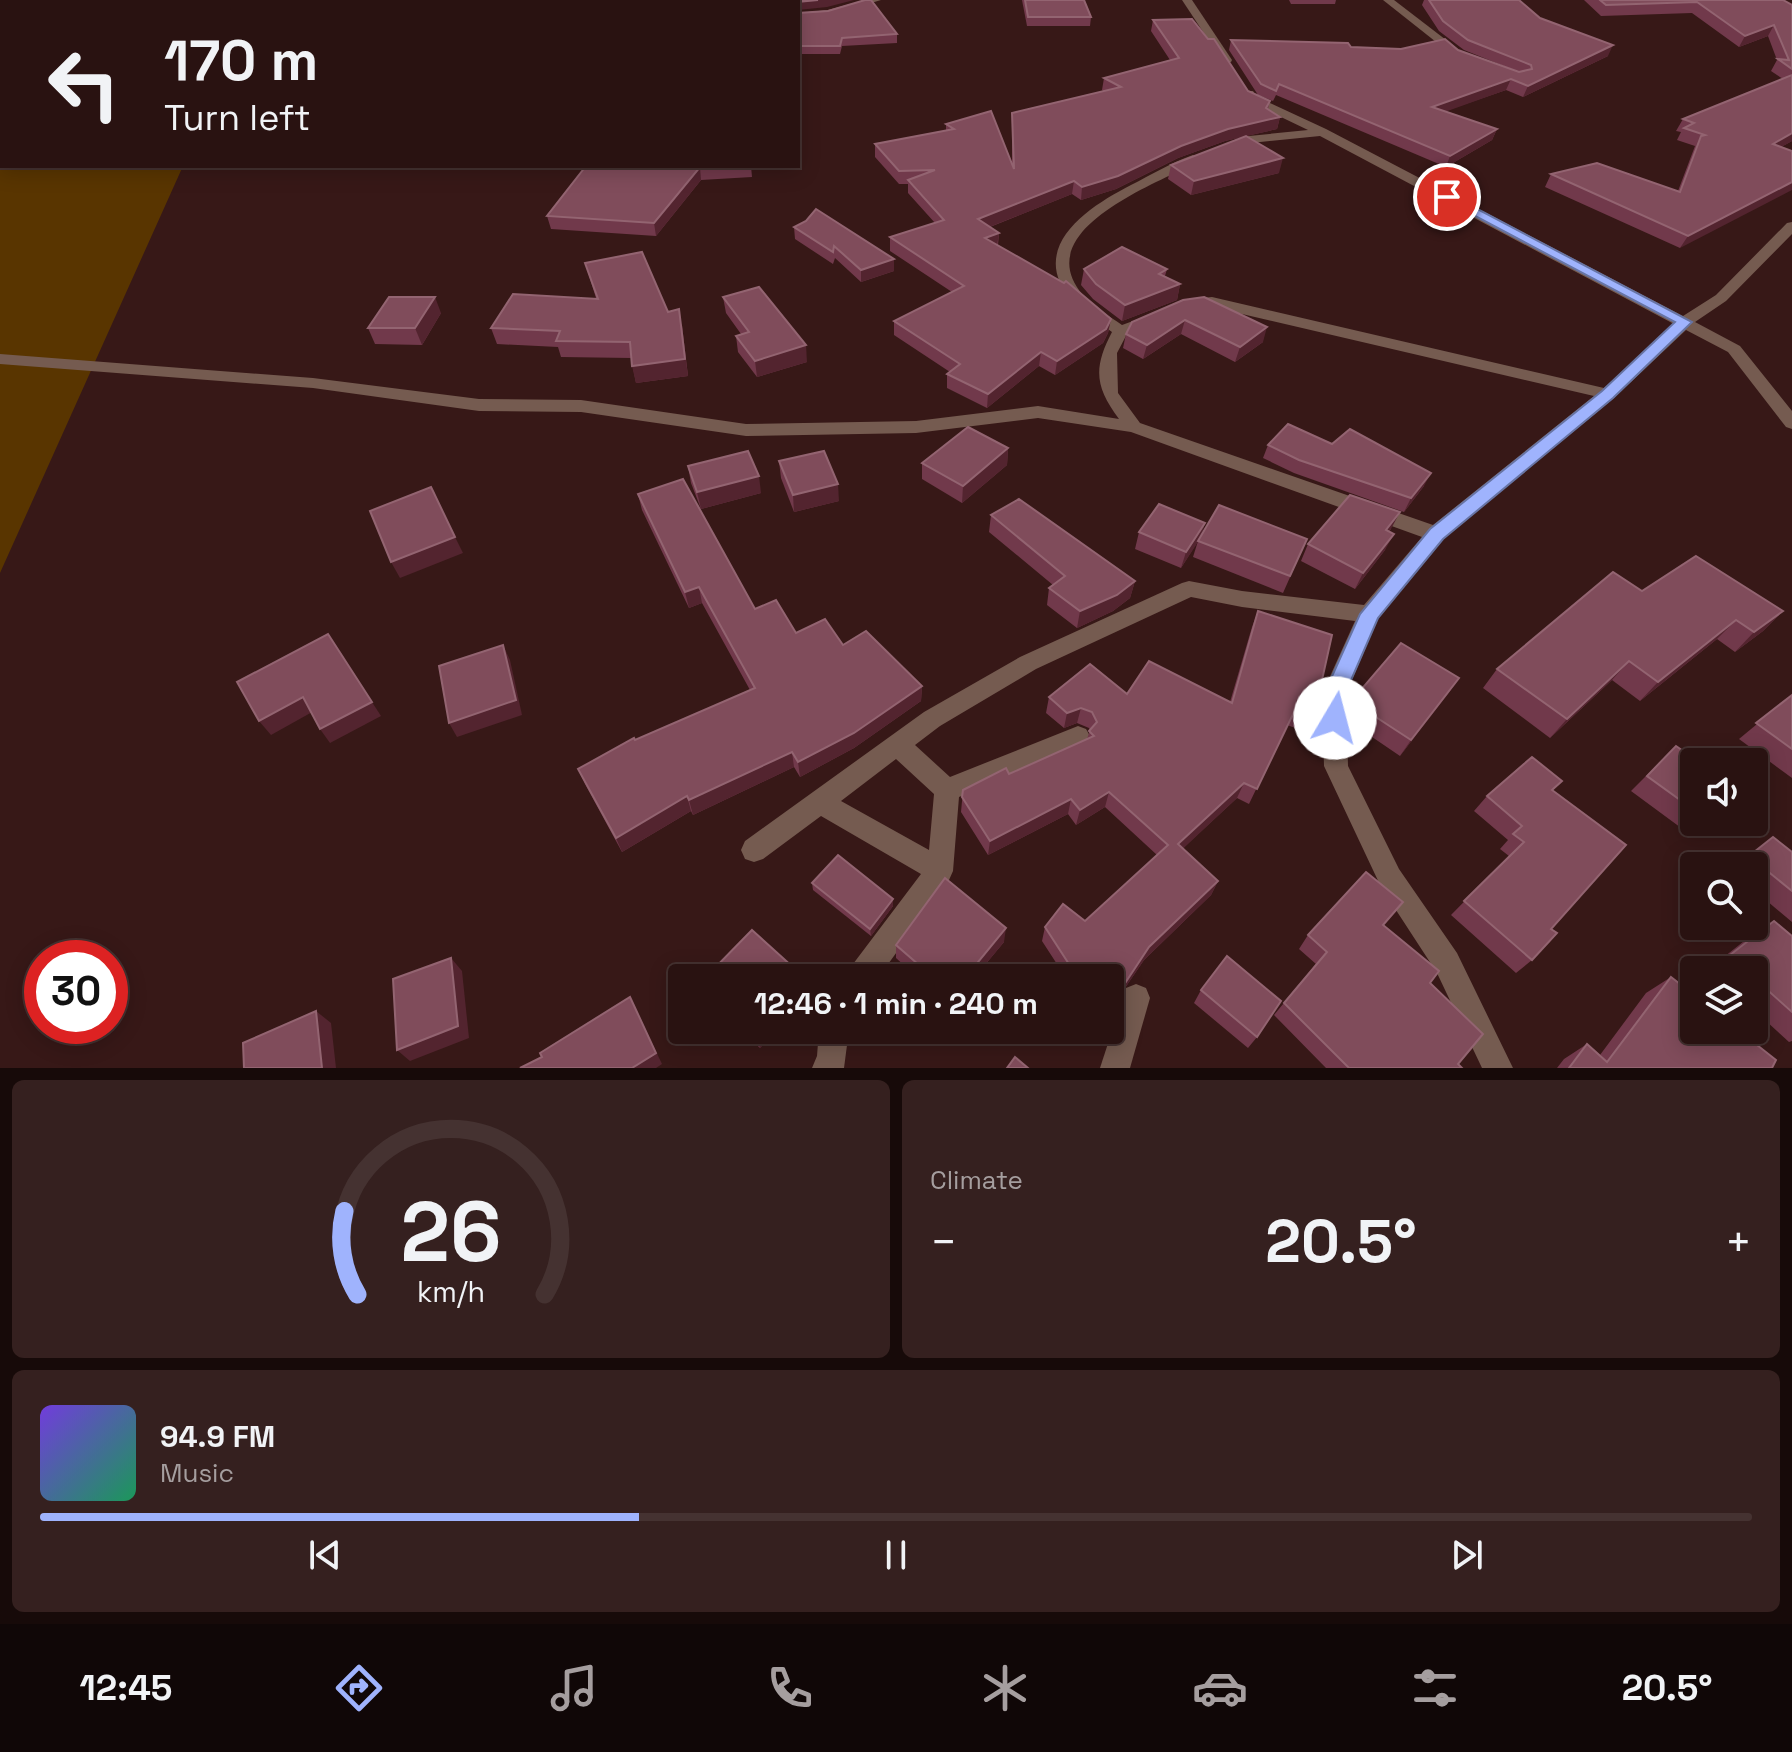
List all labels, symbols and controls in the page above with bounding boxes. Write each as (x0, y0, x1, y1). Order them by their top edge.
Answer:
text: 170 m (164, 25, 318, 96)
icon: left (32, 32, 136, 136)
text: Turn left (164, 95, 311, 141)
pin (1413, 163, 1481, 231)
icon: arrive (1425, 175, 1469, 219)
position arrow (1293, 676, 1377, 760)
map controls (1680, 748, 1768, 1044)
button: sound (1680, 748, 1768, 836)
button: search (1680, 852, 1768, 940)
speed limit sign: 30 (24, 940, 128, 1044)
button: layers (1680, 956, 1768, 1044)
text: 12:46 · 1 min · 240 m (754, 984, 1038, 1023)
text: Climate (930, 1163, 1023, 1197)
text: 26 (401, 1179, 501, 1285)
text: 20.5° (1265, 1203, 1417, 1280)
text: − (930, 1214, 957, 1270)
text: + (1725, 1214, 1752, 1270)
text: km/h (417, 1274, 485, 1310)
text: 94.9 FM (160, 1417, 275, 1456)
text: Music (160, 1456, 234, 1490)
icon: previous (303, 1533, 347, 1577)
icon: pause (874, 1533, 918, 1577)
icon: next (1445, 1533, 1489, 1577)
icon: directions (331, 1660, 387, 1716)
icon: music (546, 1660, 602, 1716)
icon: phone (762, 1660, 818, 1716)
icon: climate (977, 1660, 1033, 1716)
icon: car (1192, 1660, 1248, 1716)
icon: filters (1407, 1660, 1463, 1716)
text: 12:45 (80, 1665, 172, 1711)
text: 20.5° (1622, 1665, 1712, 1711)

